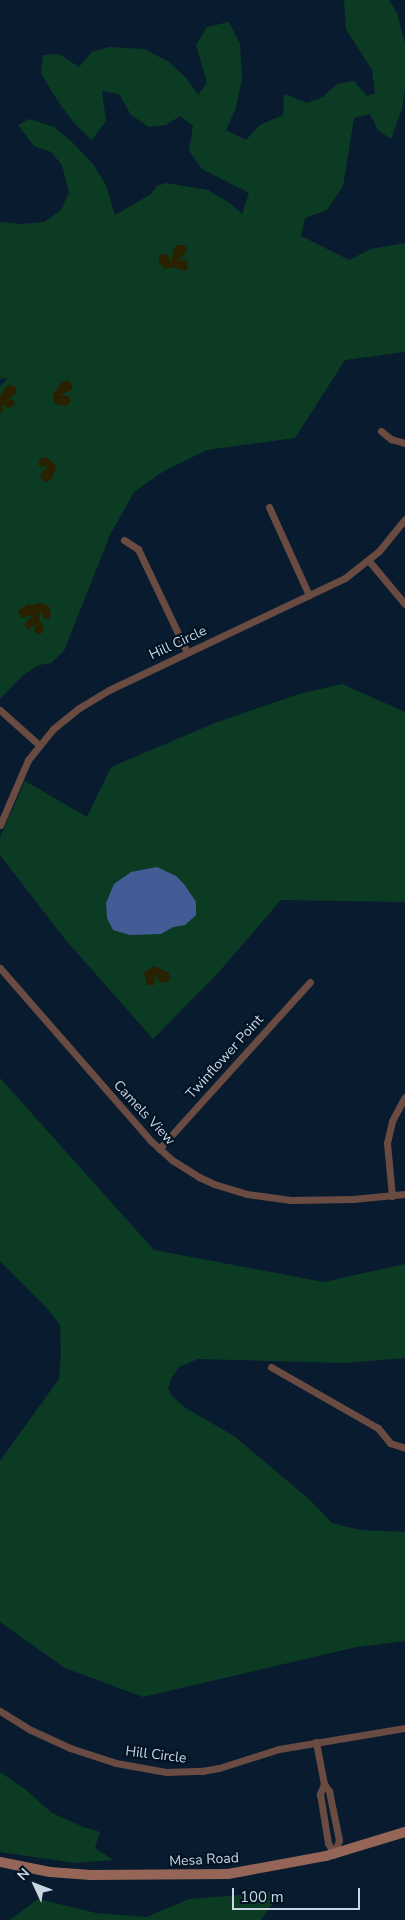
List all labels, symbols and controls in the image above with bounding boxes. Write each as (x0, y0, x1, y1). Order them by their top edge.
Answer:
street label: Hill Circle (147, 622, 209, 664)
street label: Twinflower Point (183, 1012, 267, 1102)
street label: Camels View (110, 1077, 178, 1149)
street label: Hill Circle (125, 1743, 187, 1767)
street label: Mesa Road (169, 1850, 239, 1870)
north arrow (10, 1860, 60, 1910)
text: N (13, 1864, 34, 1885)
scale bar (235, 1878, 362, 1910)
text: 100 m (240, 1887, 284, 1907)

